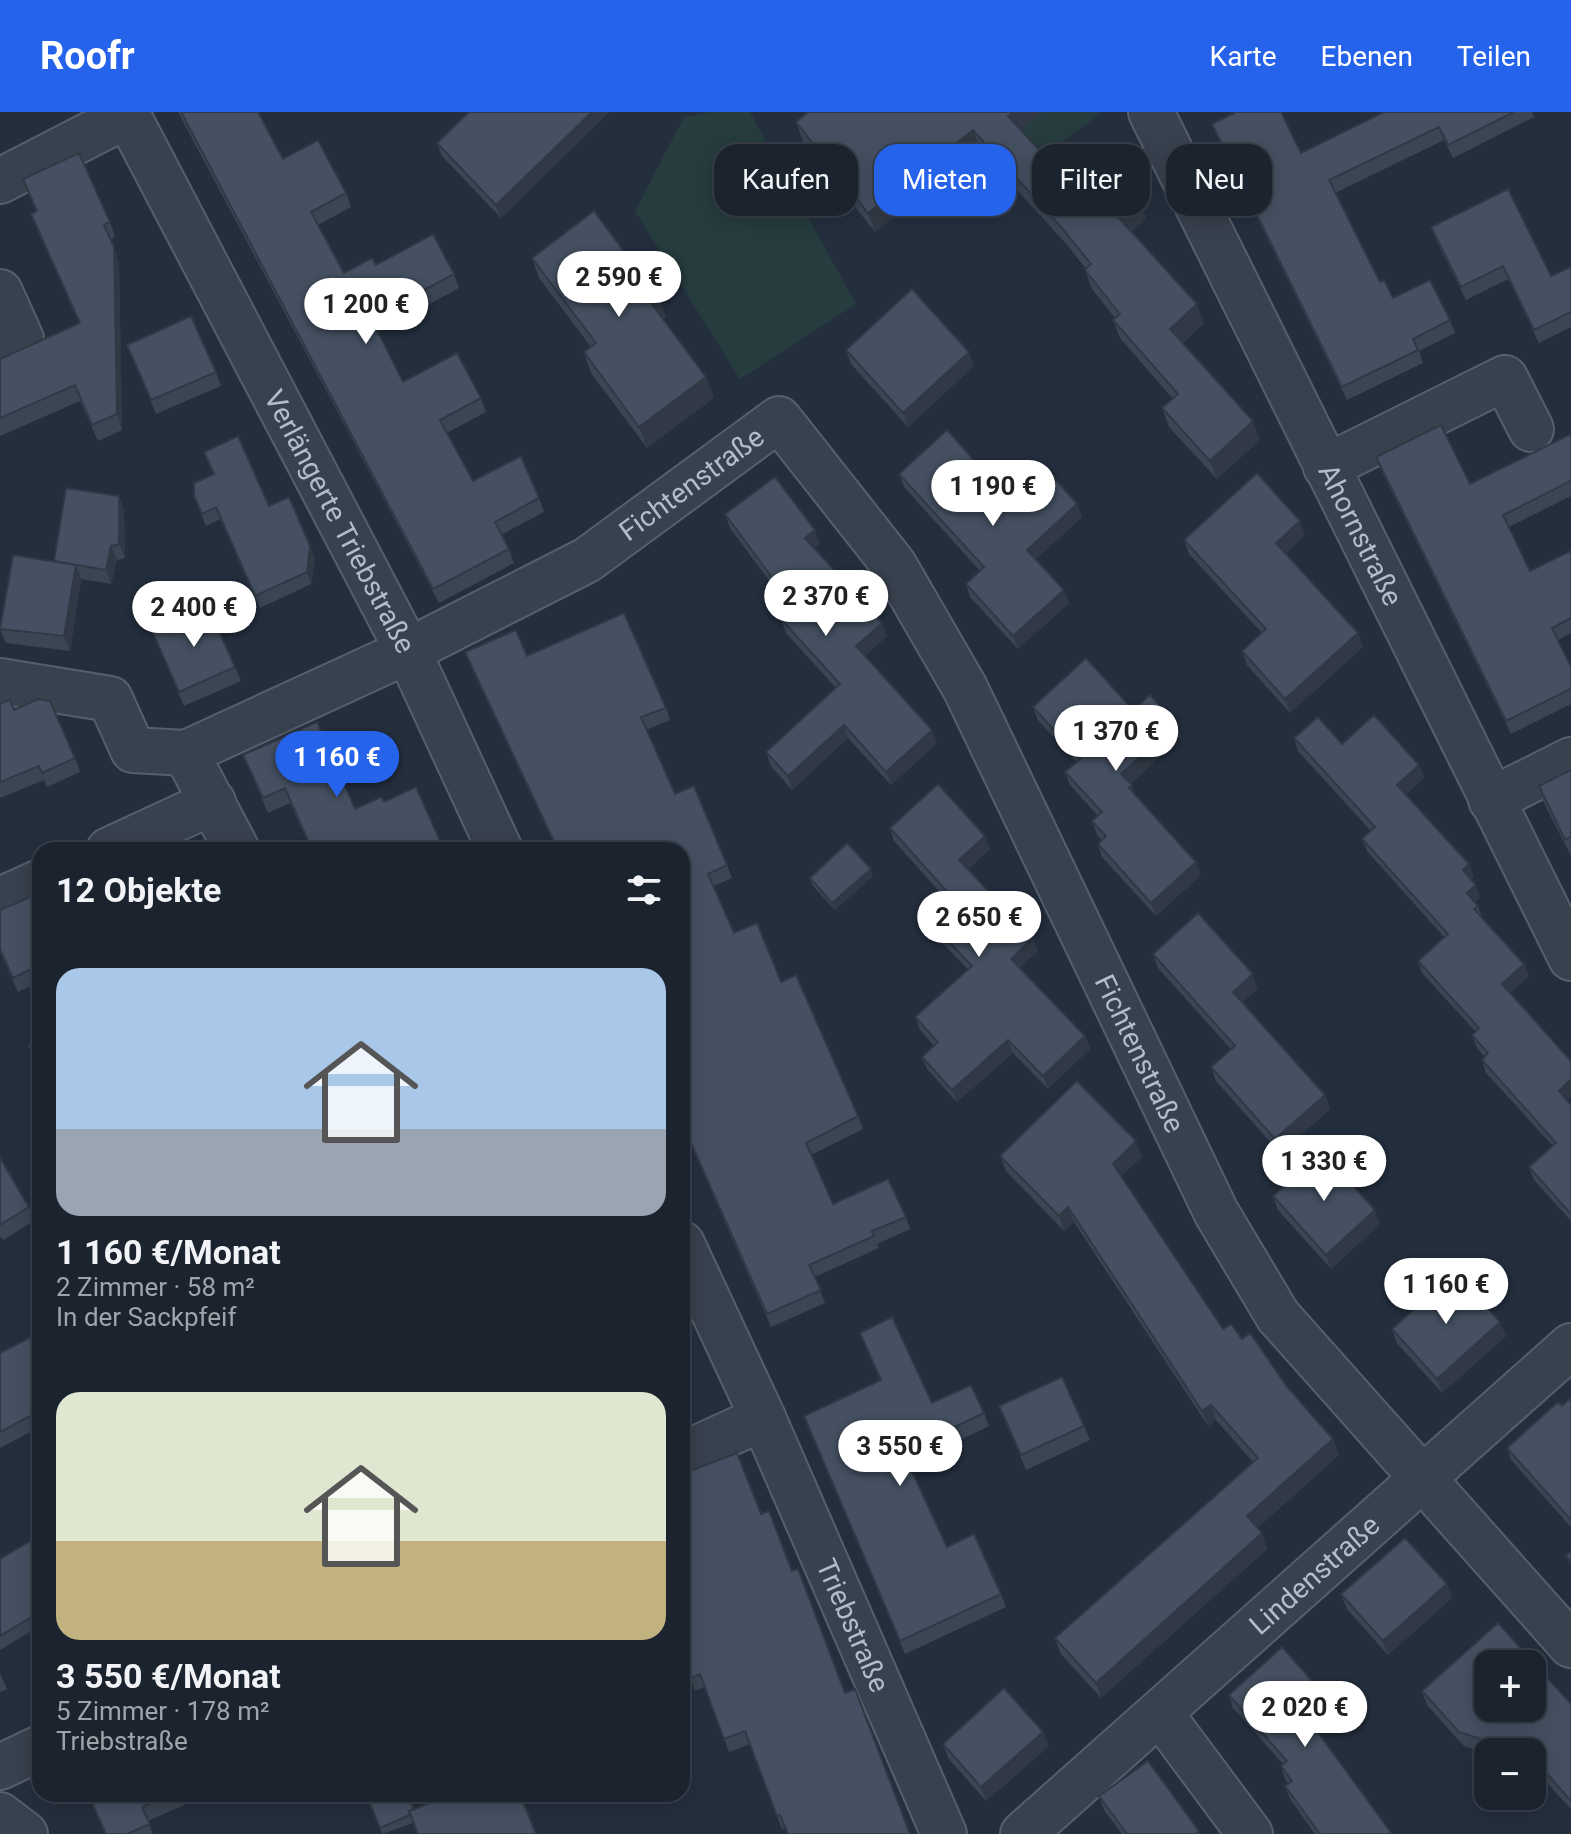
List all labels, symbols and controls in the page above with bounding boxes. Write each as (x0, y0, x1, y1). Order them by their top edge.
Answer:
text: Roofr (40, 34, 135, 78)
text: Karte (1210, 40, 1277, 73)
text: Ebenen (1321, 40, 1413, 73)
text: Teilen (1457, 40, 1531, 73)
chip: Kaufen (714, 144, 858, 216)
chip: Mieten (874, 144, 1016, 216)
chip: Filter (1032, 144, 1150, 216)
chip: Neu (1166, 144, 1272, 216)
pin: 2 590 € (545, 251, 693, 319)
text: 2 590 € (575, 262, 663, 292)
pin: 1 200 € (292, 278, 440, 346)
text: 1 200 € (322, 289, 410, 319)
street label: Verlängerte Triebstraße (258, 384, 423, 658)
street label: Fichtenstraße (612, 420, 770, 547)
street label: Ahornstraße (1312, 458, 1410, 611)
pin: 1 190 € (919, 460, 1067, 528)
text: 1 190 € (949, 471, 1037, 501)
pin: 2 370 € (752, 570, 900, 638)
pin: 2 400 € (120, 581, 268, 649)
text: 2 370 € (782, 581, 870, 611)
text: 2 400 € (150, 592, 238, 622)
pin: 1 370 € (1042, 705, 1190, 773)
text: 1 370 € (1072, 716, 1160, 746)
pin: 1 160 € (263, 731, 411, 799)
text: 1 160 € (293, 742, 381, 772)
icon: filters (622, 868, 666, 912)
text: 12 Objekte (56, 870, 221, 910)
pin: 2 650 € (905, 891, 1053, 959)
text: 2 650 € (935, 902, 1023, 932)
street label: Fichtenstraße (1088, 969, 1192, 1138)
icon: home (289, 1020, 433, 1164)
pin: 1 330 € (1250, 1135, 1398, 1203)
text: 1 330 € (1280, 1146, 1368, 1176)
text: 1 160 €/Monat (56, 1232, 281, 1272)
pin: 1 160 € (1372, 1258, 1520, 1326)
text: 1 160 € (1402, 1269, 1490, 1299)
text: 2 Zimmer · 58 m² (56, 1272, 255, 1302)
text: In der Sackpfeif (56, 1302, 236, 1332)
pin: 3 550 € (826, 1420, 974, 1488)
text: 3 550 € (856, 1431, 944, 1461)
icon: home (289, 1444, 433, 1588)
street label: Lindenstraße (1242, 1508, 1386, 1641)
street label: Triebstraße (810, 1554, 897, 1697)
map controls (1474, 1650, 1546, 1810)
button: + (1474, 1650, 1546, 1722)
text: 3 550 €/Monat (56, 1656, 281, 1696)
pin: 2 020 € (1231, 1681, 1379, 1749)
text: 2 020 € (1261, 1692, 1349, 1722)
text: 5 Zimmer · 178 m² (56, 1696, 269, 1726)
text: Triebstraße (56, 1726, 188, 1756)
button: − (1474, 1738, 1546, 1810)

